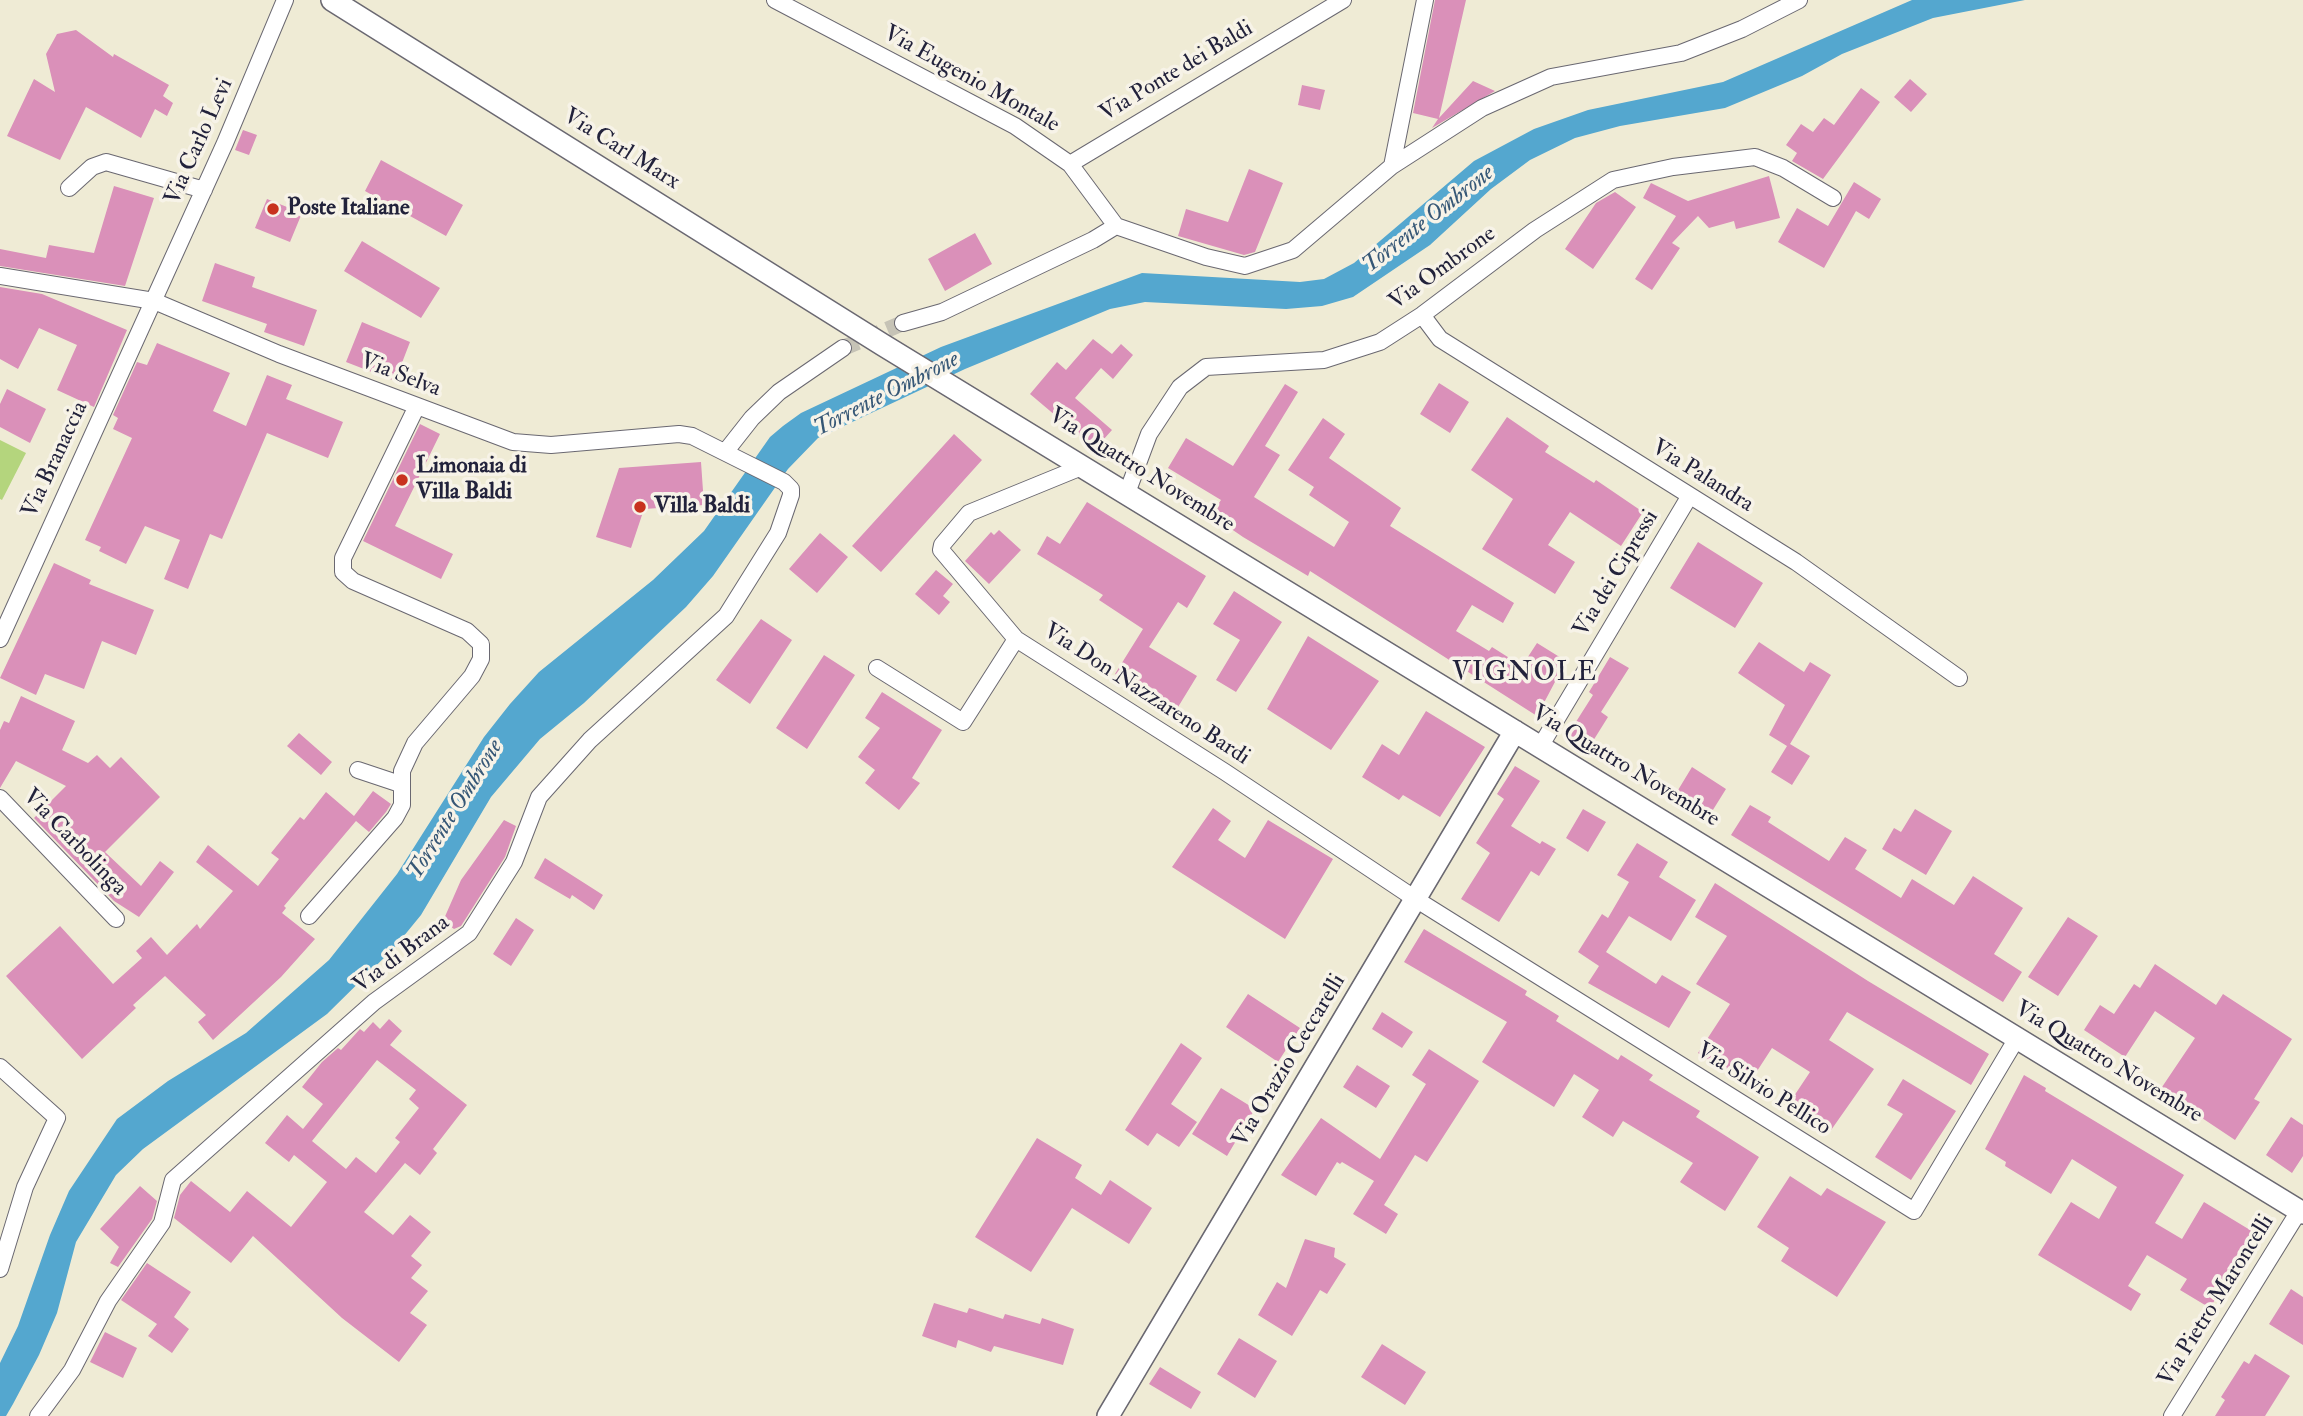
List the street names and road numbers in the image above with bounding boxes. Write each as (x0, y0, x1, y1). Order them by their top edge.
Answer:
street label: Via Ponte dei Baldi (1095, 15, 1259, 129)
street label: Via Eugenio Montale (878, 20, 1064, 140)
street label: Via Carlo Levi (160, 75, 240, 209)
street label: Via Carl Marx (558, 103, 684, 197)
street label: Via Ombrone (1384, 221, 1502, 317)
street label: Via Selva (356, 348, 444, 404)
street label: Via Branaccia (17, 398, 95, 522)
street label: Via Quattro Novembre (1043, 403, 1239, 539)
street label: Via Palandra (1646, 435, 1758, 519)
street label: Via dei Cipressi (1568, 506, 1666, 642)
street label: Via Don Nazzareno Bardi (1038, 618, 1254, 772)
street label: Via Quattro Novembre (1526, 700, 1724, 834)
street label: Via Carbolinga (16, 784, 132, 902)
street label: Via di Brana (349, 910, 455, 1000)
street label: Via Orazio Ceccarelli (1227, 970, 1353, 1152)
street label: Via Quattro Novembre (2009, 996, 2207, 1130)
street label: Via Silvio Pellico (1691, 1038, 1835, 1142)
street label: Via Pietro Maroncelli (2153, 1210, 2281, 1392)

